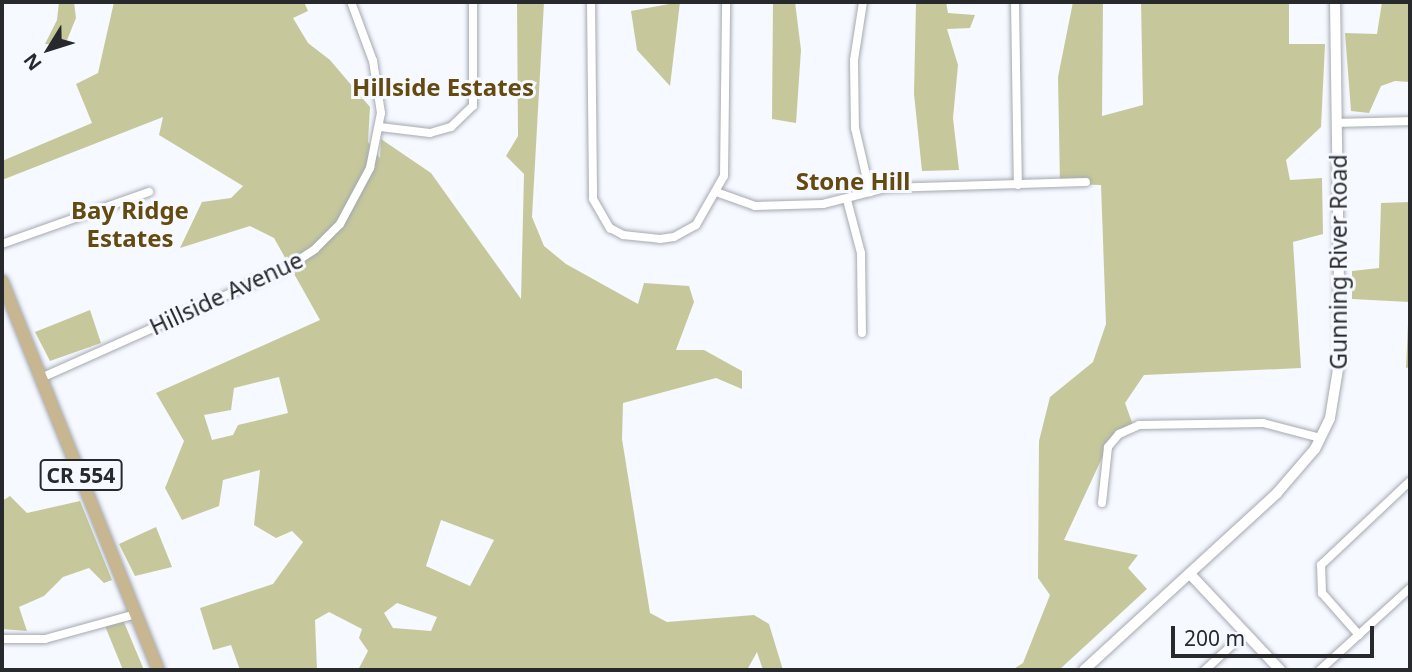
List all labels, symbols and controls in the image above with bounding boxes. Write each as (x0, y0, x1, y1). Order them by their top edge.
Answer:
north arrow (14, 14, 84, 84)
text: N (17, 48, 47, 76)
district label: Hillside Estates (352, 73, 534, 101)
street label: Gunning River Road (1324, 154, 1352, 370)
district label: Stone Hill (796, 167, 910, 195)
district label: Bay Ridge Estates (71, 196, 189, 252)
street label: Hillside Avenue (145, 245, 307, 341)
road number: CR 554 (39, 458, 123, 492)
scale bar (1174, 612, 1377, 656)
text: 200 m (1184, 624, 1245, 652)

